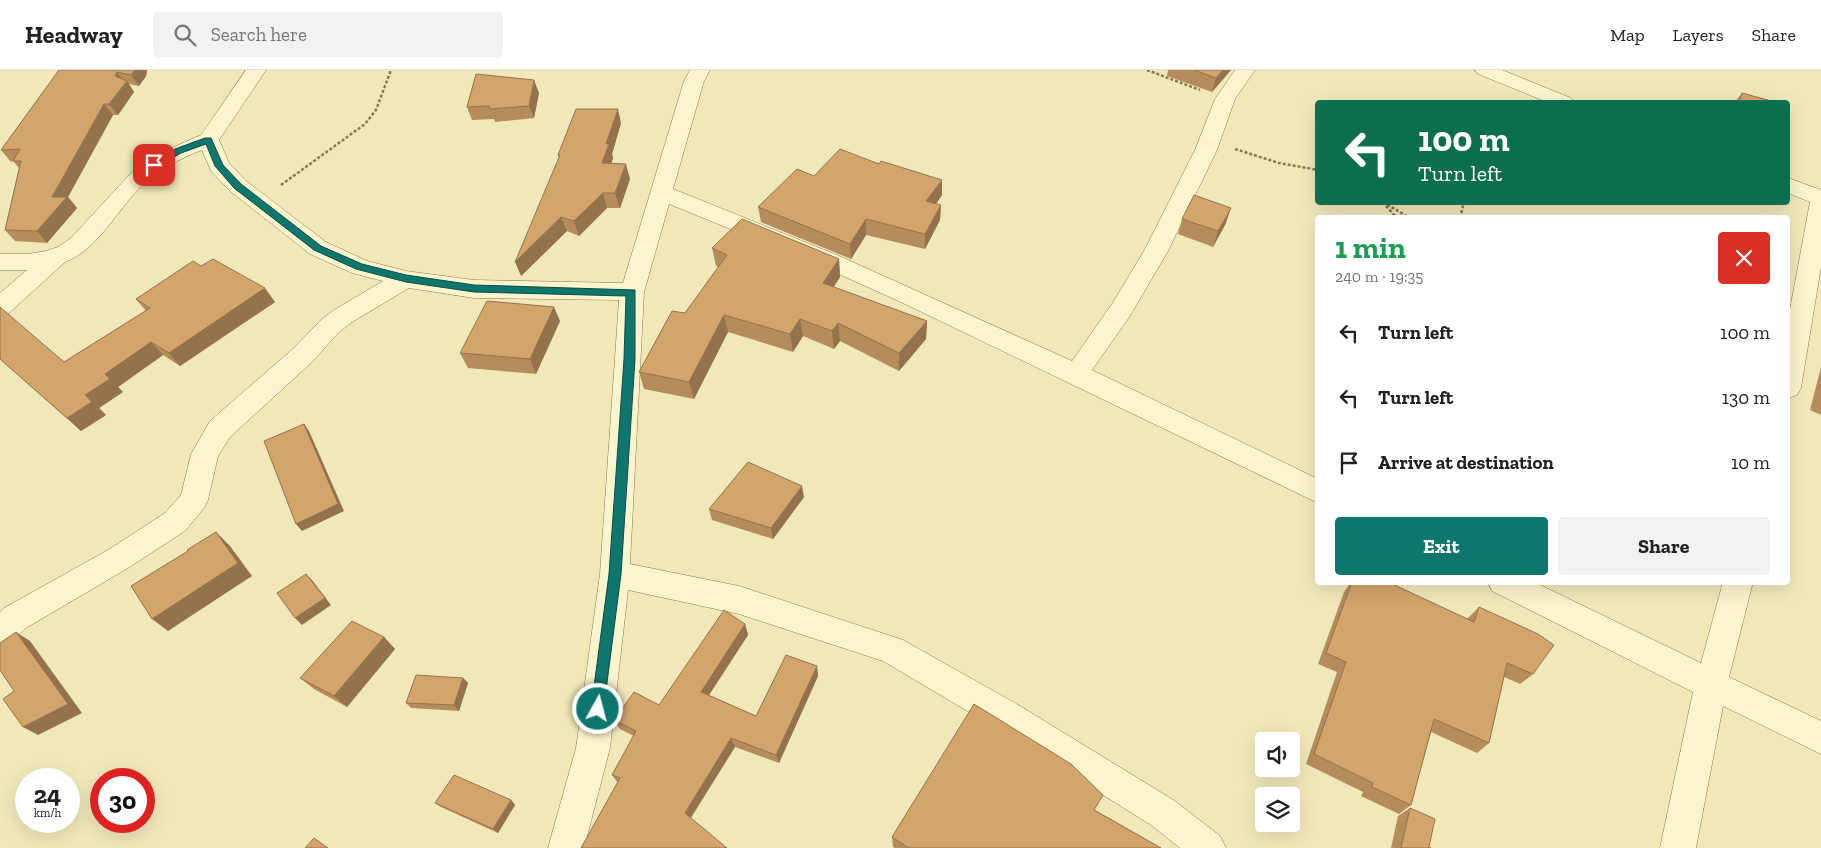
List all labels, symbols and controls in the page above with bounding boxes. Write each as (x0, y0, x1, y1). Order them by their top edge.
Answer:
search box (153, 12, 503, 57)
text: Headway (25, 20, 123, 49)
icon: search (171, 21, 199, 49)
text: Search here (211, 23, 307, 46)
text: Map (1610, 24, 1645, 46)
text: Layers (1673, 24, 1724, 46)
text: Share (1752, 24, 1796, 46)
text: 100 m (1418, 118, 1510, 160)
icon: left (1335, 120, 1400, 185)
pin (133, 144, 175, 186)
icon: arrive (140, 151, 168, 179)
text: Turn left (1418, 160, 1502, 187)
text: 1 min (1335, 230, 1406, 266)
button: close (1718, 232, 1770, 284)
text: 240 m · 19:35 (1335, 267, 1424, 286)
icon: left (1335, 319, 1363, 347)
text: Turn left (1378, 321, 1453, 344)
text: 100 m (1720, 321, 1770, 344)
icon: left (1335, 384, 1363, 412)
text: Turn left (1378, 386, 1453, 409)
text: 130 m (1722, 386, 1770, 409)
icon: arrive (1335, 449, 1363, 477)
text: Arrive at destination (1378, 451, 1554, 474)
text: 10 m (1731, 451, 1770, 474)
button: Exit (1335, 517, 1548, 575)
button: Share (1558, 517, 1770, 575)
position arrow (571, 682, 623, 734)
map controls (1255, 732, 1300, 832)
button: sound (1255, 732, 1300, 777)
speed limit sign: 30 (90, 768, 155, 833)
text: 24 (34, 779, 61, 809)
button: layers (1255, 787, 1300, 832)
text: km/h (34, 806, 61, 820)

